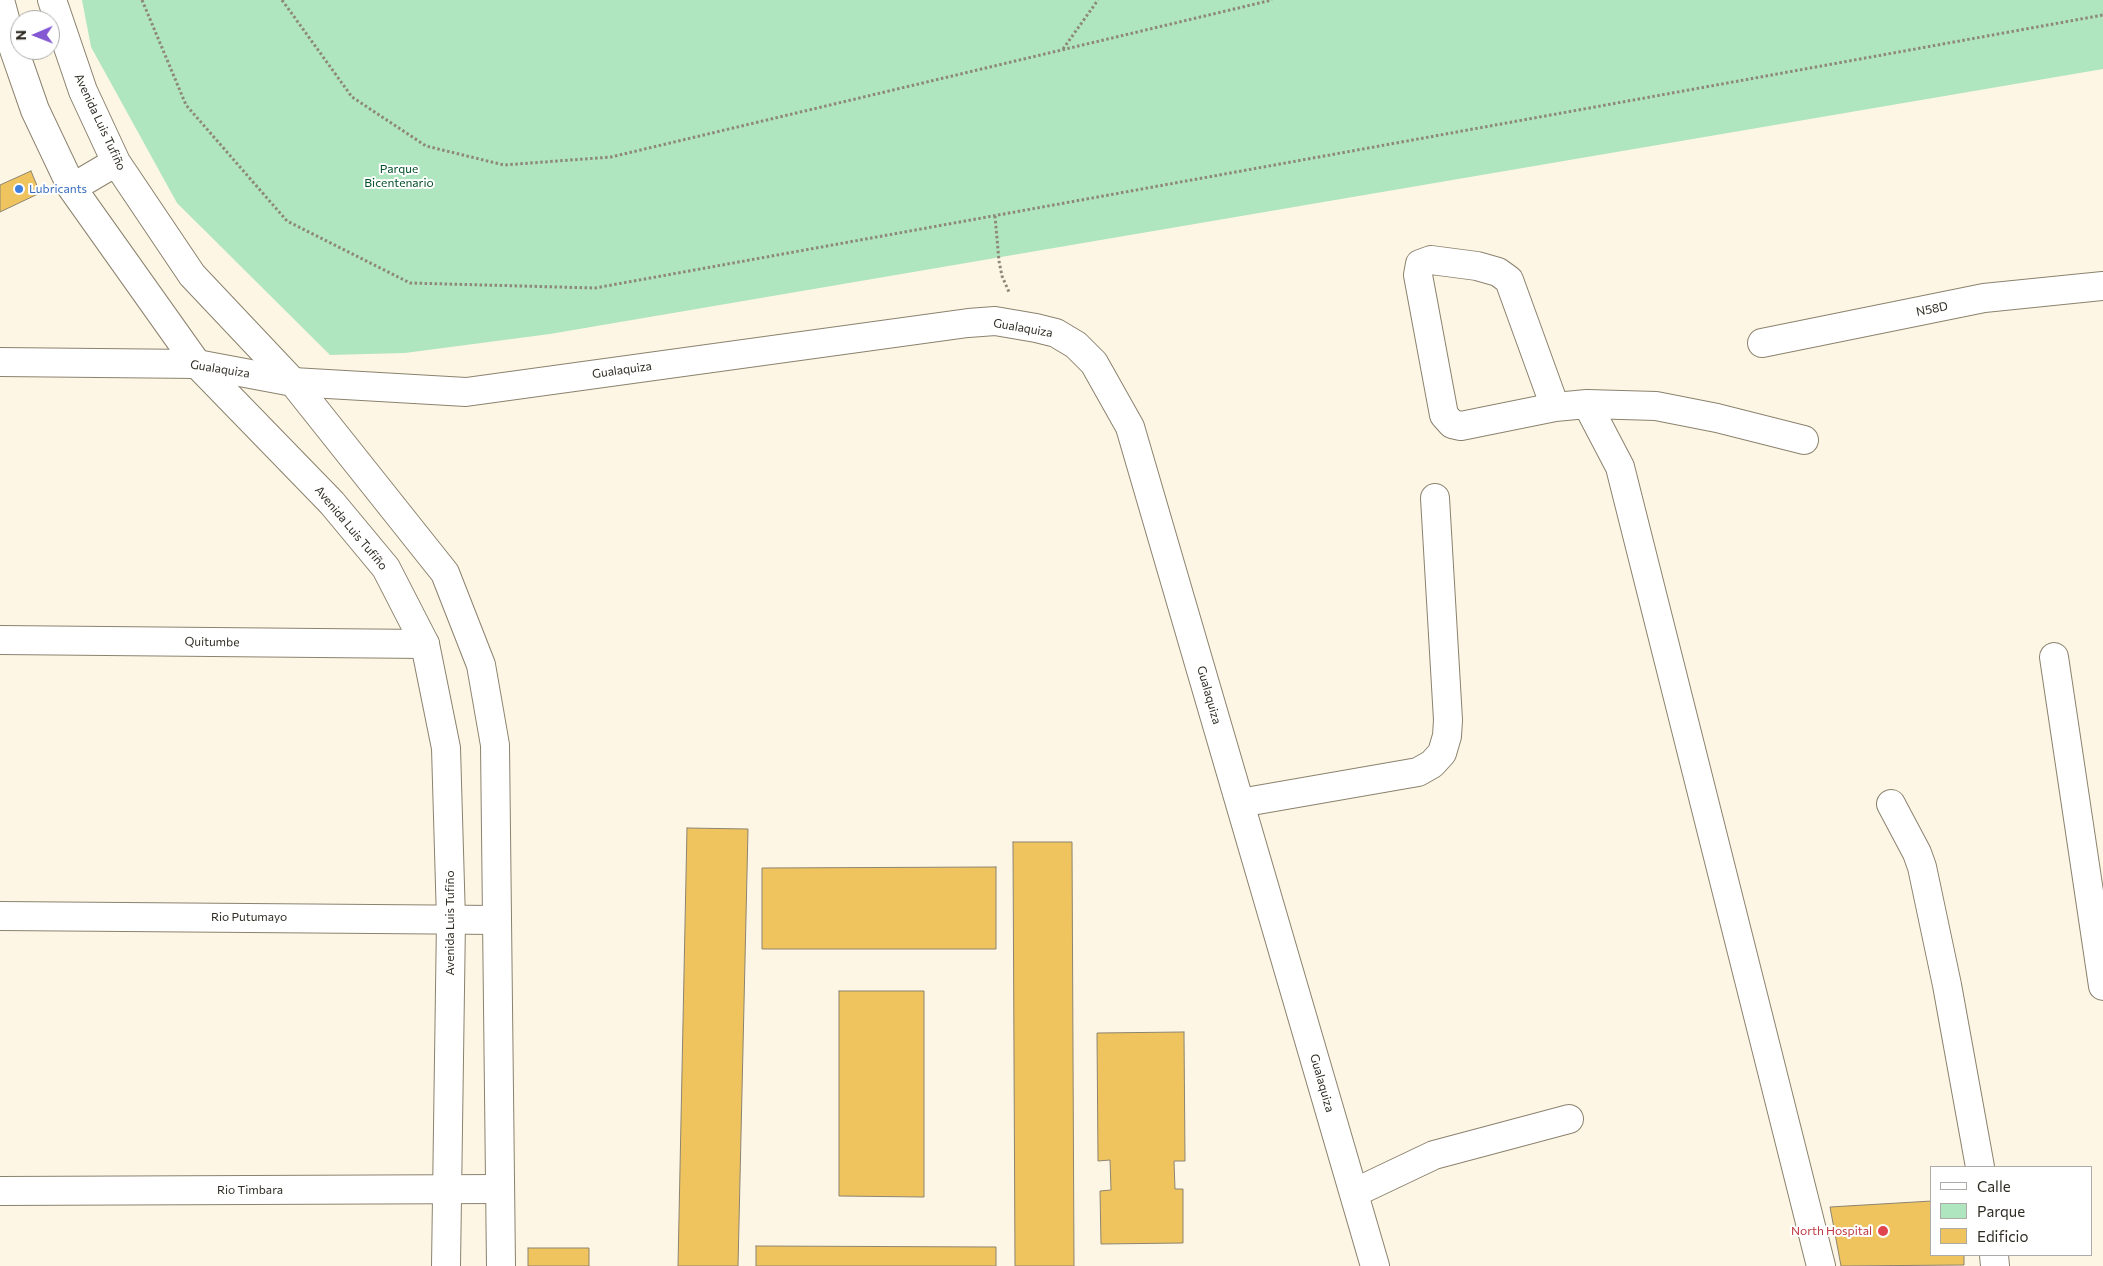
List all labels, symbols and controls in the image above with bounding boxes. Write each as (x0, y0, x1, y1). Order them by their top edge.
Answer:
north arrow (10, 10, 60, 60)
text: N (12, 30, 29, 41)
street label: Avenida Luis Tufiño (71, 71, 129, 173)
park label: Parque Bicentenario (364, 162, 434, 190)
place label: Lubricants (29, 182, 87, 196)
marker: Lubricants (13, 183, 25, 195)
street label: N58D (1915, 299, 1949, 319)
street label: Gualaquiza (992, 316, 1054, 340)
street label: Gualaquiza (189, 357, 251, 381)
street label: Gualaquiza (591, 359, 653, 381)
street label: Avenida Luis Tufiño (312, 483, 390, 573)
street label: Quitumbe (184, 634, 240, 650)
street label: Gualaquiza (1194, 664, 1224, 726)
street label: Avenida Luis Tufiño (443, 870, 457, 976)
street label: Rio Putumayo (211, 910, 287, 924)
street label: Gualaquiza (1307, 1052, 1337, 1114)
legend (1930, 1166, 2093, 1256)
text: Calle (1977, 1177, 2011, 1195)
street label: Rio Timbara (217, 1183, 283, 1197)
text: Parque (1977, 1202, 2025, 1220)
place label: North Hospital (1791, 1224, 1872, 1238)
marker: North Hospital (1876, 1224, 1890, 1238)
text: Edificio (1977, 1227, 2028, 1245)

